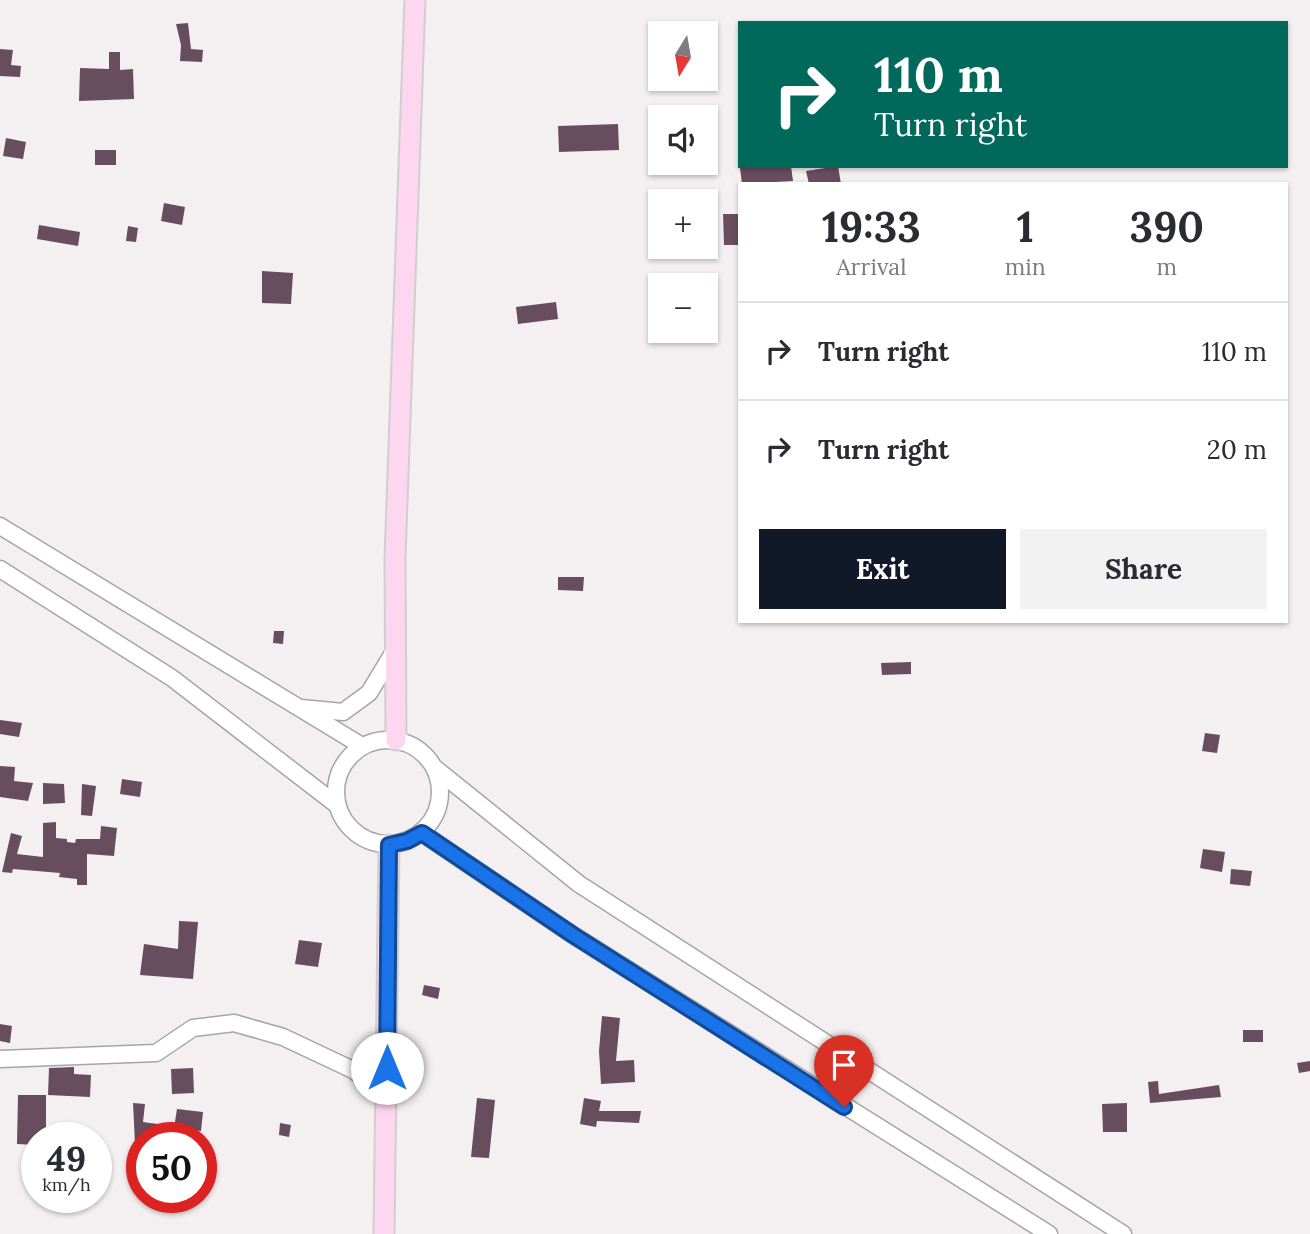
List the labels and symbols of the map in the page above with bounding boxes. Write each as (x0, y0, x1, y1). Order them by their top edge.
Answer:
north arrow (648, 21, 718, 91)
position arrow (350, 1031, 424, 1105)
pin (814, 1035, 874, 1107)
speed limit sign: 50 (126, 1122, 217, 1213)

